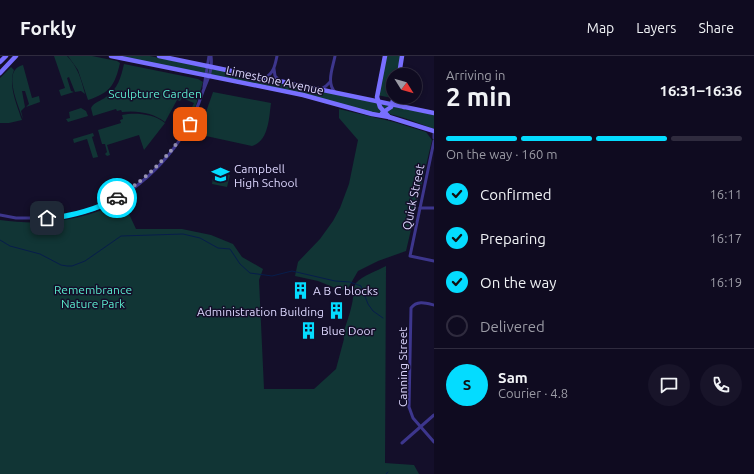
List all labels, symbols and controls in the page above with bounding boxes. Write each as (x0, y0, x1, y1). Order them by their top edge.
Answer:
text: Forkly (20, 17, 76, 39)
text: Map (587, 20, 614, 36)
text: Layers (636, 20, 676, 36)
text: Share (698, 20, 734, 36)
street label: Limestone Avenue (225, 63, 325, 97)
north arrow (386, 68, 422, 104)
map controls (386, 68, 422, 104)
text: Arriving in (446, 68, 505, 82)
text: 2 min (446, 82, 512, 111)
text: 16:31–16:36 (659, 82, 742, 99)
park label: Sculpture Garden (108, 87, 202, 100)
pin (173, 107, 207, 141)
icon: bag (179, 113, 201, 135)
text: On the way · 160 m (446, 147, 558, 161)
place label: Campbell High School (234, 162, 298, 189)
street label: Quick Street (400, 163, 426, 231)
school or university icon: Campbell High School (211, 165, 231, 185)
courier (97, 178, 137, 218)
icon: check (446, 183, 468, 205)
text: Confirmed (480, 186, 552, 203)
icon: car (106, 187, 128, 209)
text: 16:11 (709, 187, 742, 201)
pin (30, 201, 64, 235)
icon: home (36, 207, 58, 229)
icon: check (446, 227, 468, 249)
text: Preparing (480, 230, 546, 247)
text: 16:17 (709, 231, 742, 245)
icon: check (446, 271, 468, 293)
text: On the way (480, 274, 556, 291)
text: 16:19 (709, 275, 742, 289)
building icon: A B C blocks (290, 280, 310, 300)
park label: Remembrance Nature Park (54, 283, 132, 310)
place label: A B C blocks (313, 284, 378, 297)
building icon: Administration Building (327, 301, 347, 321)
place label: Administration Building (197, 305, 324, 318)
text: Delivered (480, 318, 545, 335)
building icon: Blue Door (298, 320, 318, 340)
place label: Blue Door (321, 324, 376, 337)
street label: Canning Street (396, 327, 409, 407)
button: chat (648, 364, 690, 406)
button: phone (700, 364, 742, 406)
text: Sam (498, 369, 528, 386)
text: S (463, 376, 471, 393)
text: Courier · 4.8 (498, 386, 568, 400)

